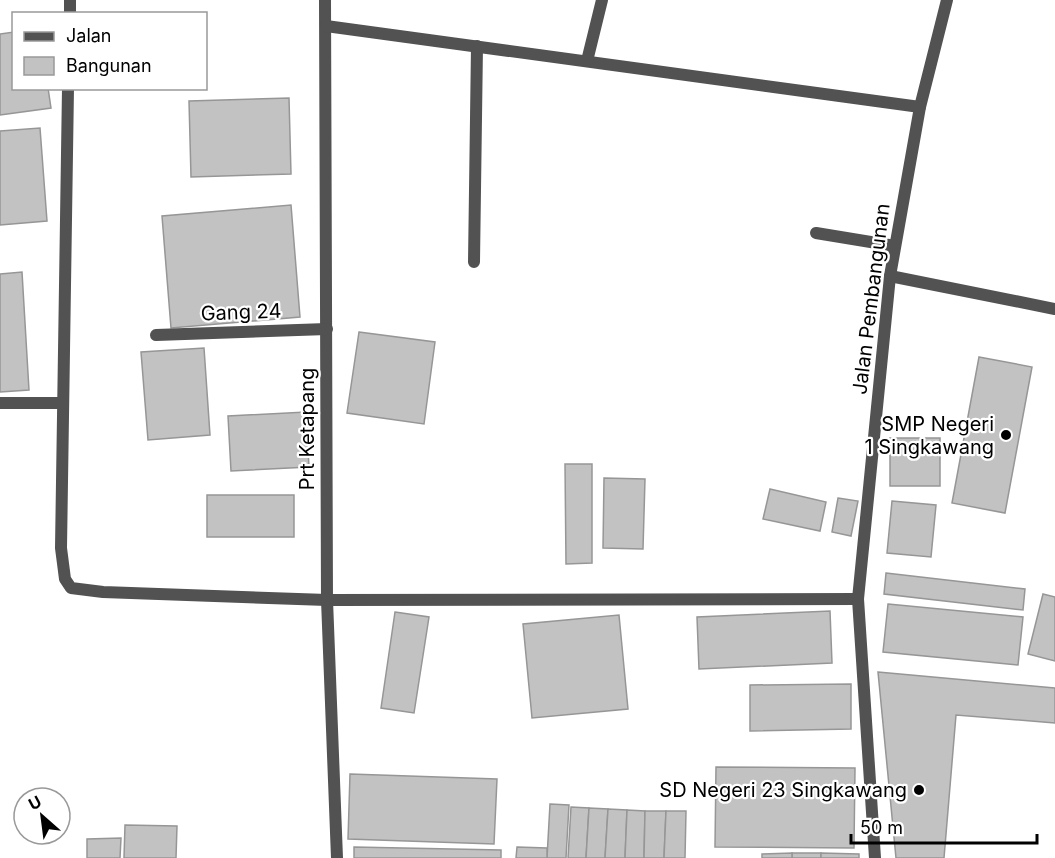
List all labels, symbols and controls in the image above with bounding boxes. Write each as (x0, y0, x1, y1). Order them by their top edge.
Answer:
legend (12, 12, 207, 90)
text: Jalan (66, 25, 111, 46)
text: Bangunan (66, 55, 152, 76)
street label: Jalan Pembangunan (847, 202, 895, 396)
street label: Gang 24 (200, 299, 282, 325)
street label: Prt Ketapang (295, 368, 319, 490)
place label: SMP Negeri 1 Singkawang (865, 412, 994, 459)
marker: SMP Negeri 1 Singkawang (999, 428, 1013, 442)
place label: SD Negeri 23 Singkawang (659, 778, 907, 802)
marker: SD Negeri 23 Singkawang (912, 783, 926, 797)
north arrow (12, 786, 72, 846)
text: U (25, 791, 45, 814)
scale bar (851, 807, 1037, 845)
text: 50 m (860, 817, 903, 838)

